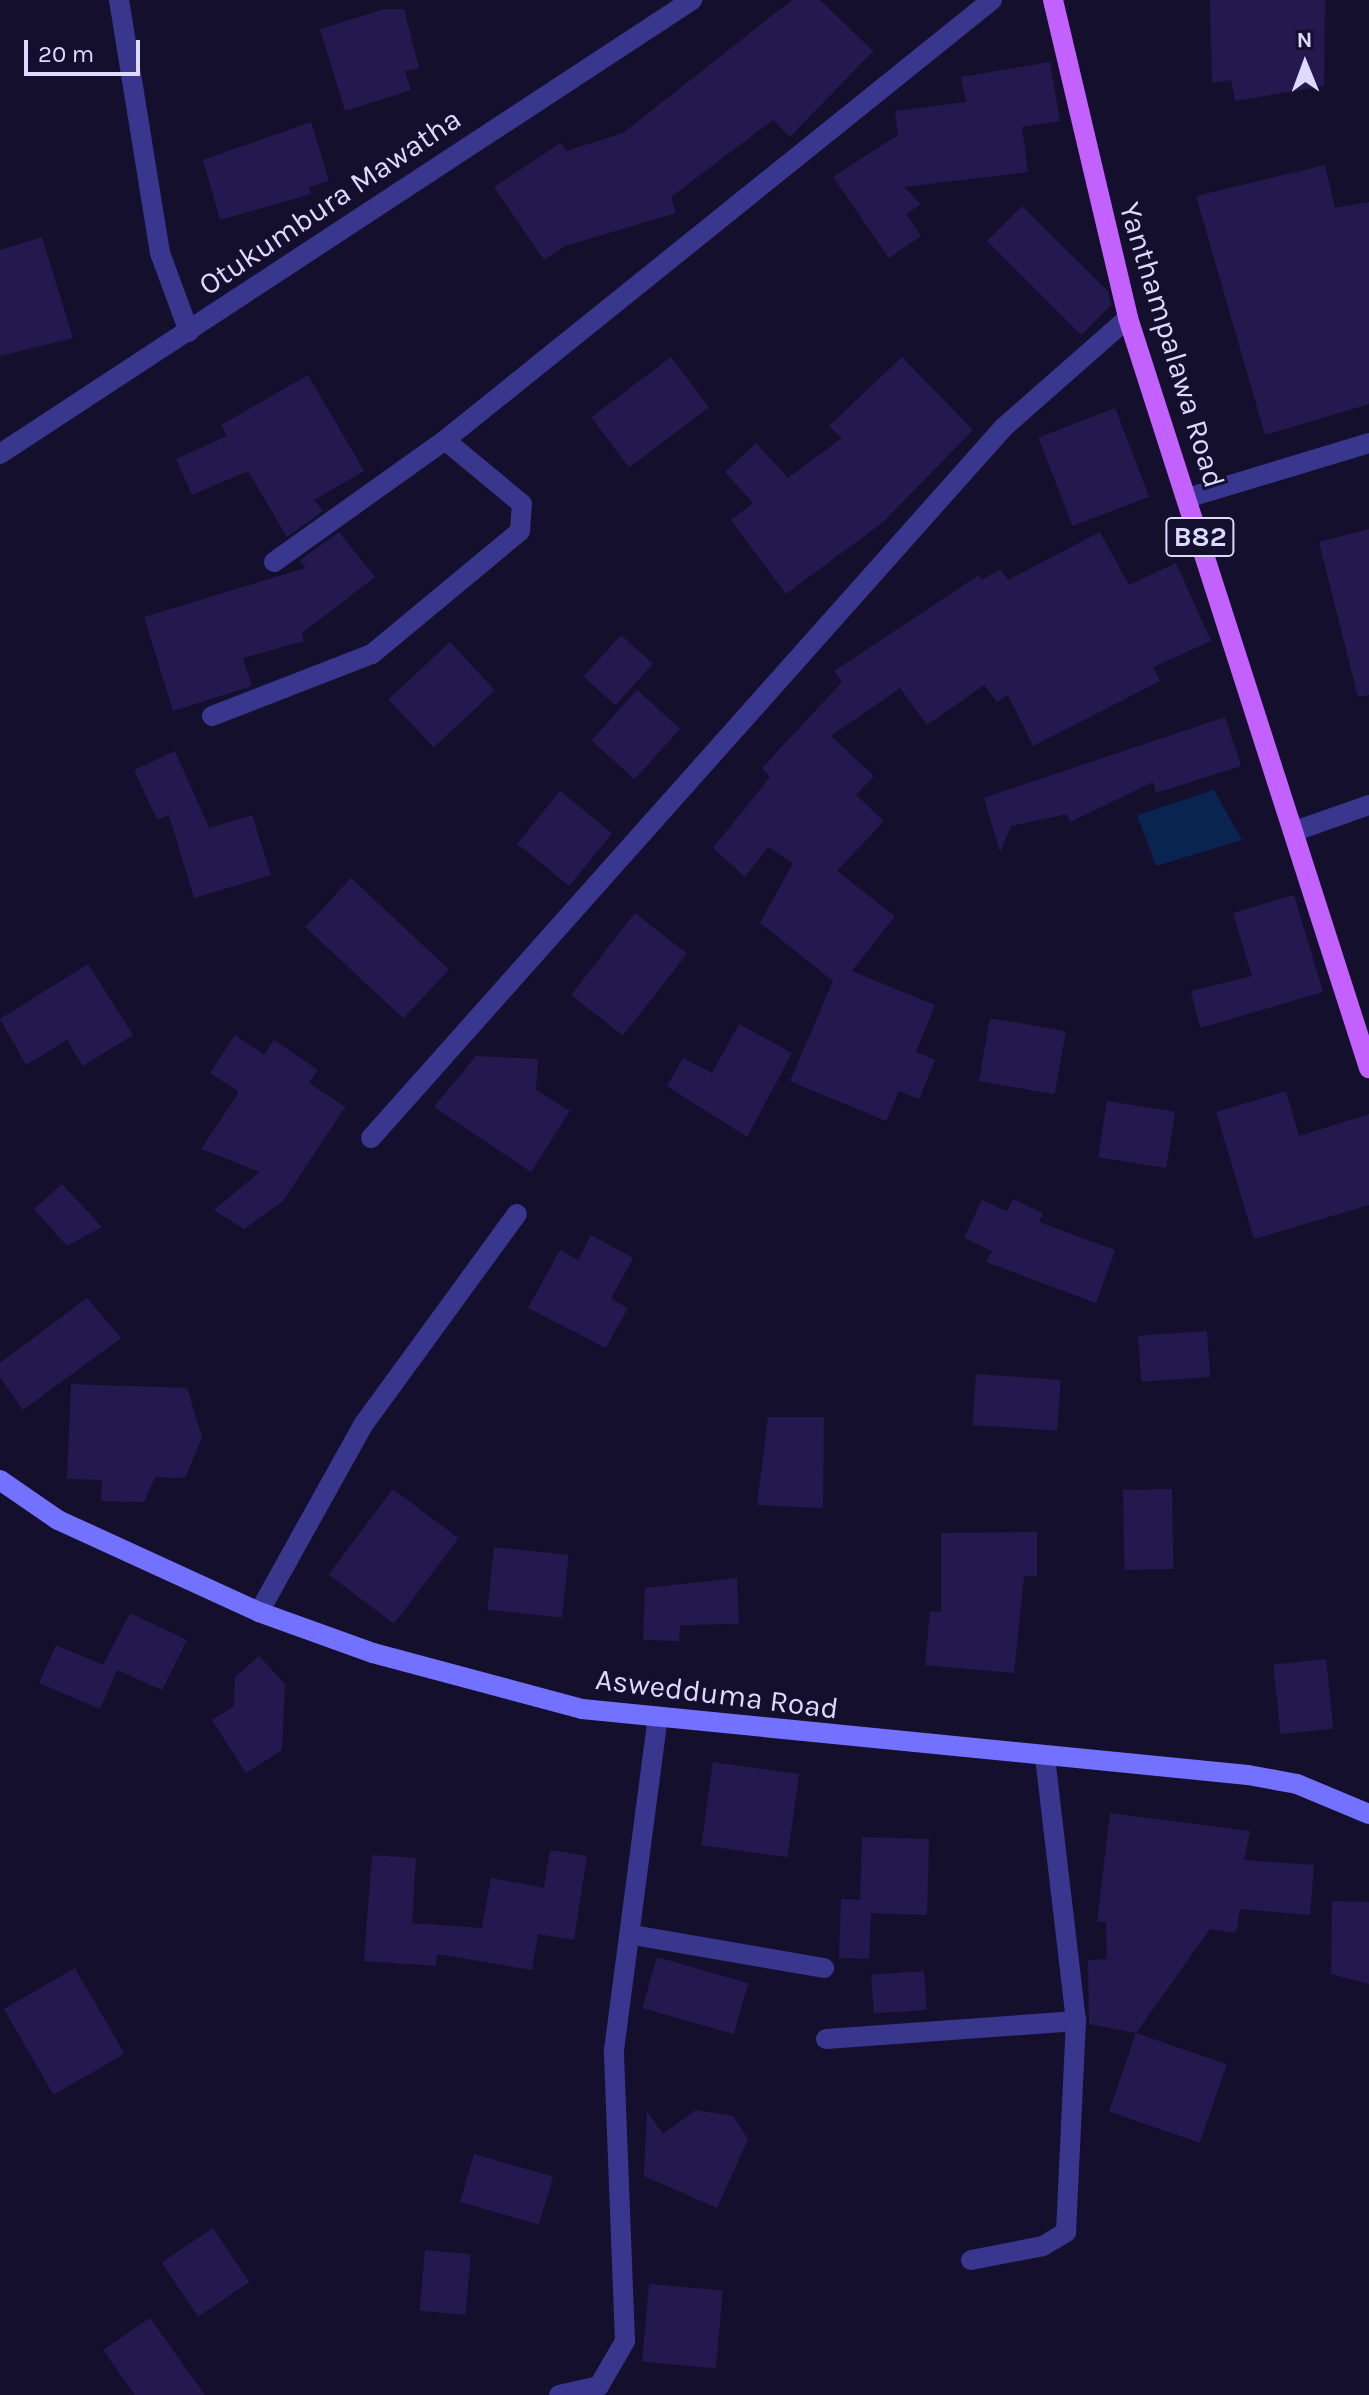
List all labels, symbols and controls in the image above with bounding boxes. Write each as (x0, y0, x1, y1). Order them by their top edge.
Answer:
scale bar (28, 24, 144, 74)
north arrow (1265, 24, 1345, 104)
text: N (1296, 27, 1313, 53)
text: 20 m (38, 40, 94, 68)
street label: Otukumbura Mawatha (192, 101, 468, 303)
street label: Yanthampalawa Road (1111, 198, 1233, 492)
road number: B82 (1164, 513, 1236, 561)
street label: Aswedduma Road (593, 1661, 841, 1727)

